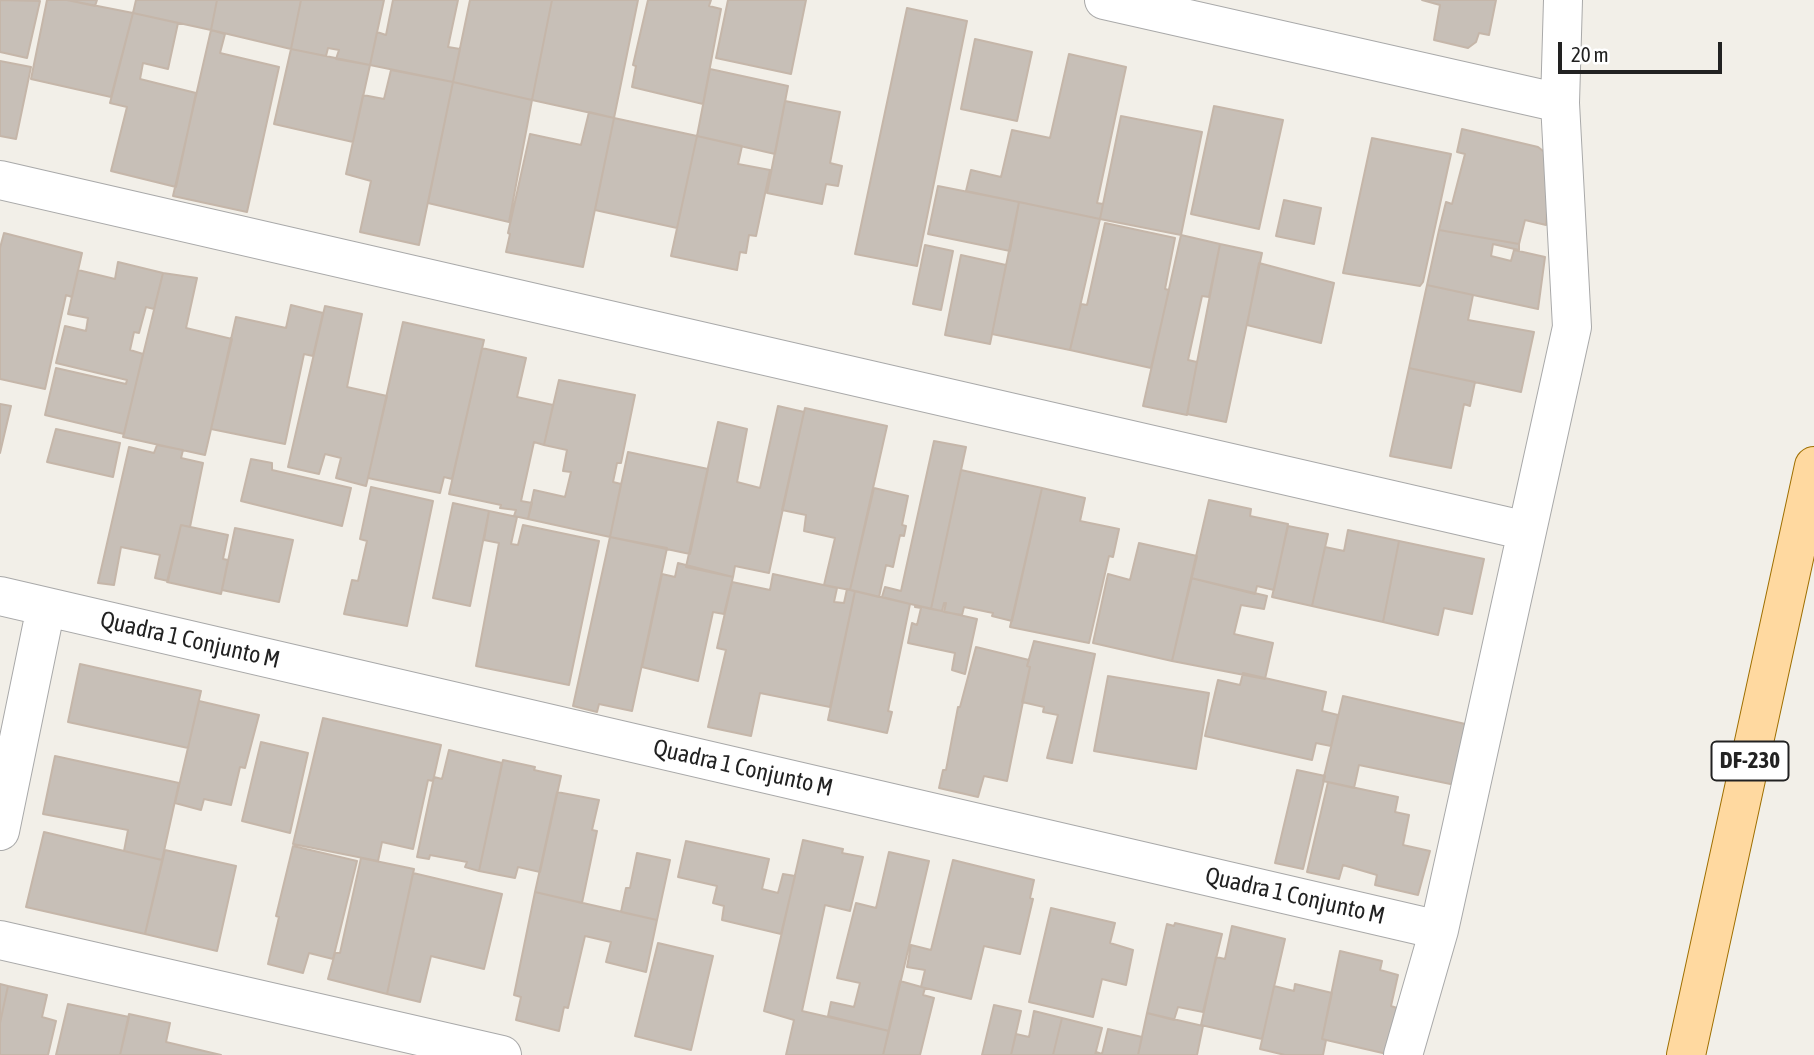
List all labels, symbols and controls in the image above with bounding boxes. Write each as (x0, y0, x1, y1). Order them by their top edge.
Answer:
scale bar (1562, 28, 1727, 72)
text: 20 m (1571, 42, 1609, 66)
street label: Quadra 1 Conjunto M (97, 605, 283, 675)
street label: Quadra 1 Conjunto M (650, 733, 836, 803)
road number: DF-230 (1712, 741, 1788, 780)
street label: Quadra 1 Conjunto M (1202, 861, 1388, 931)

